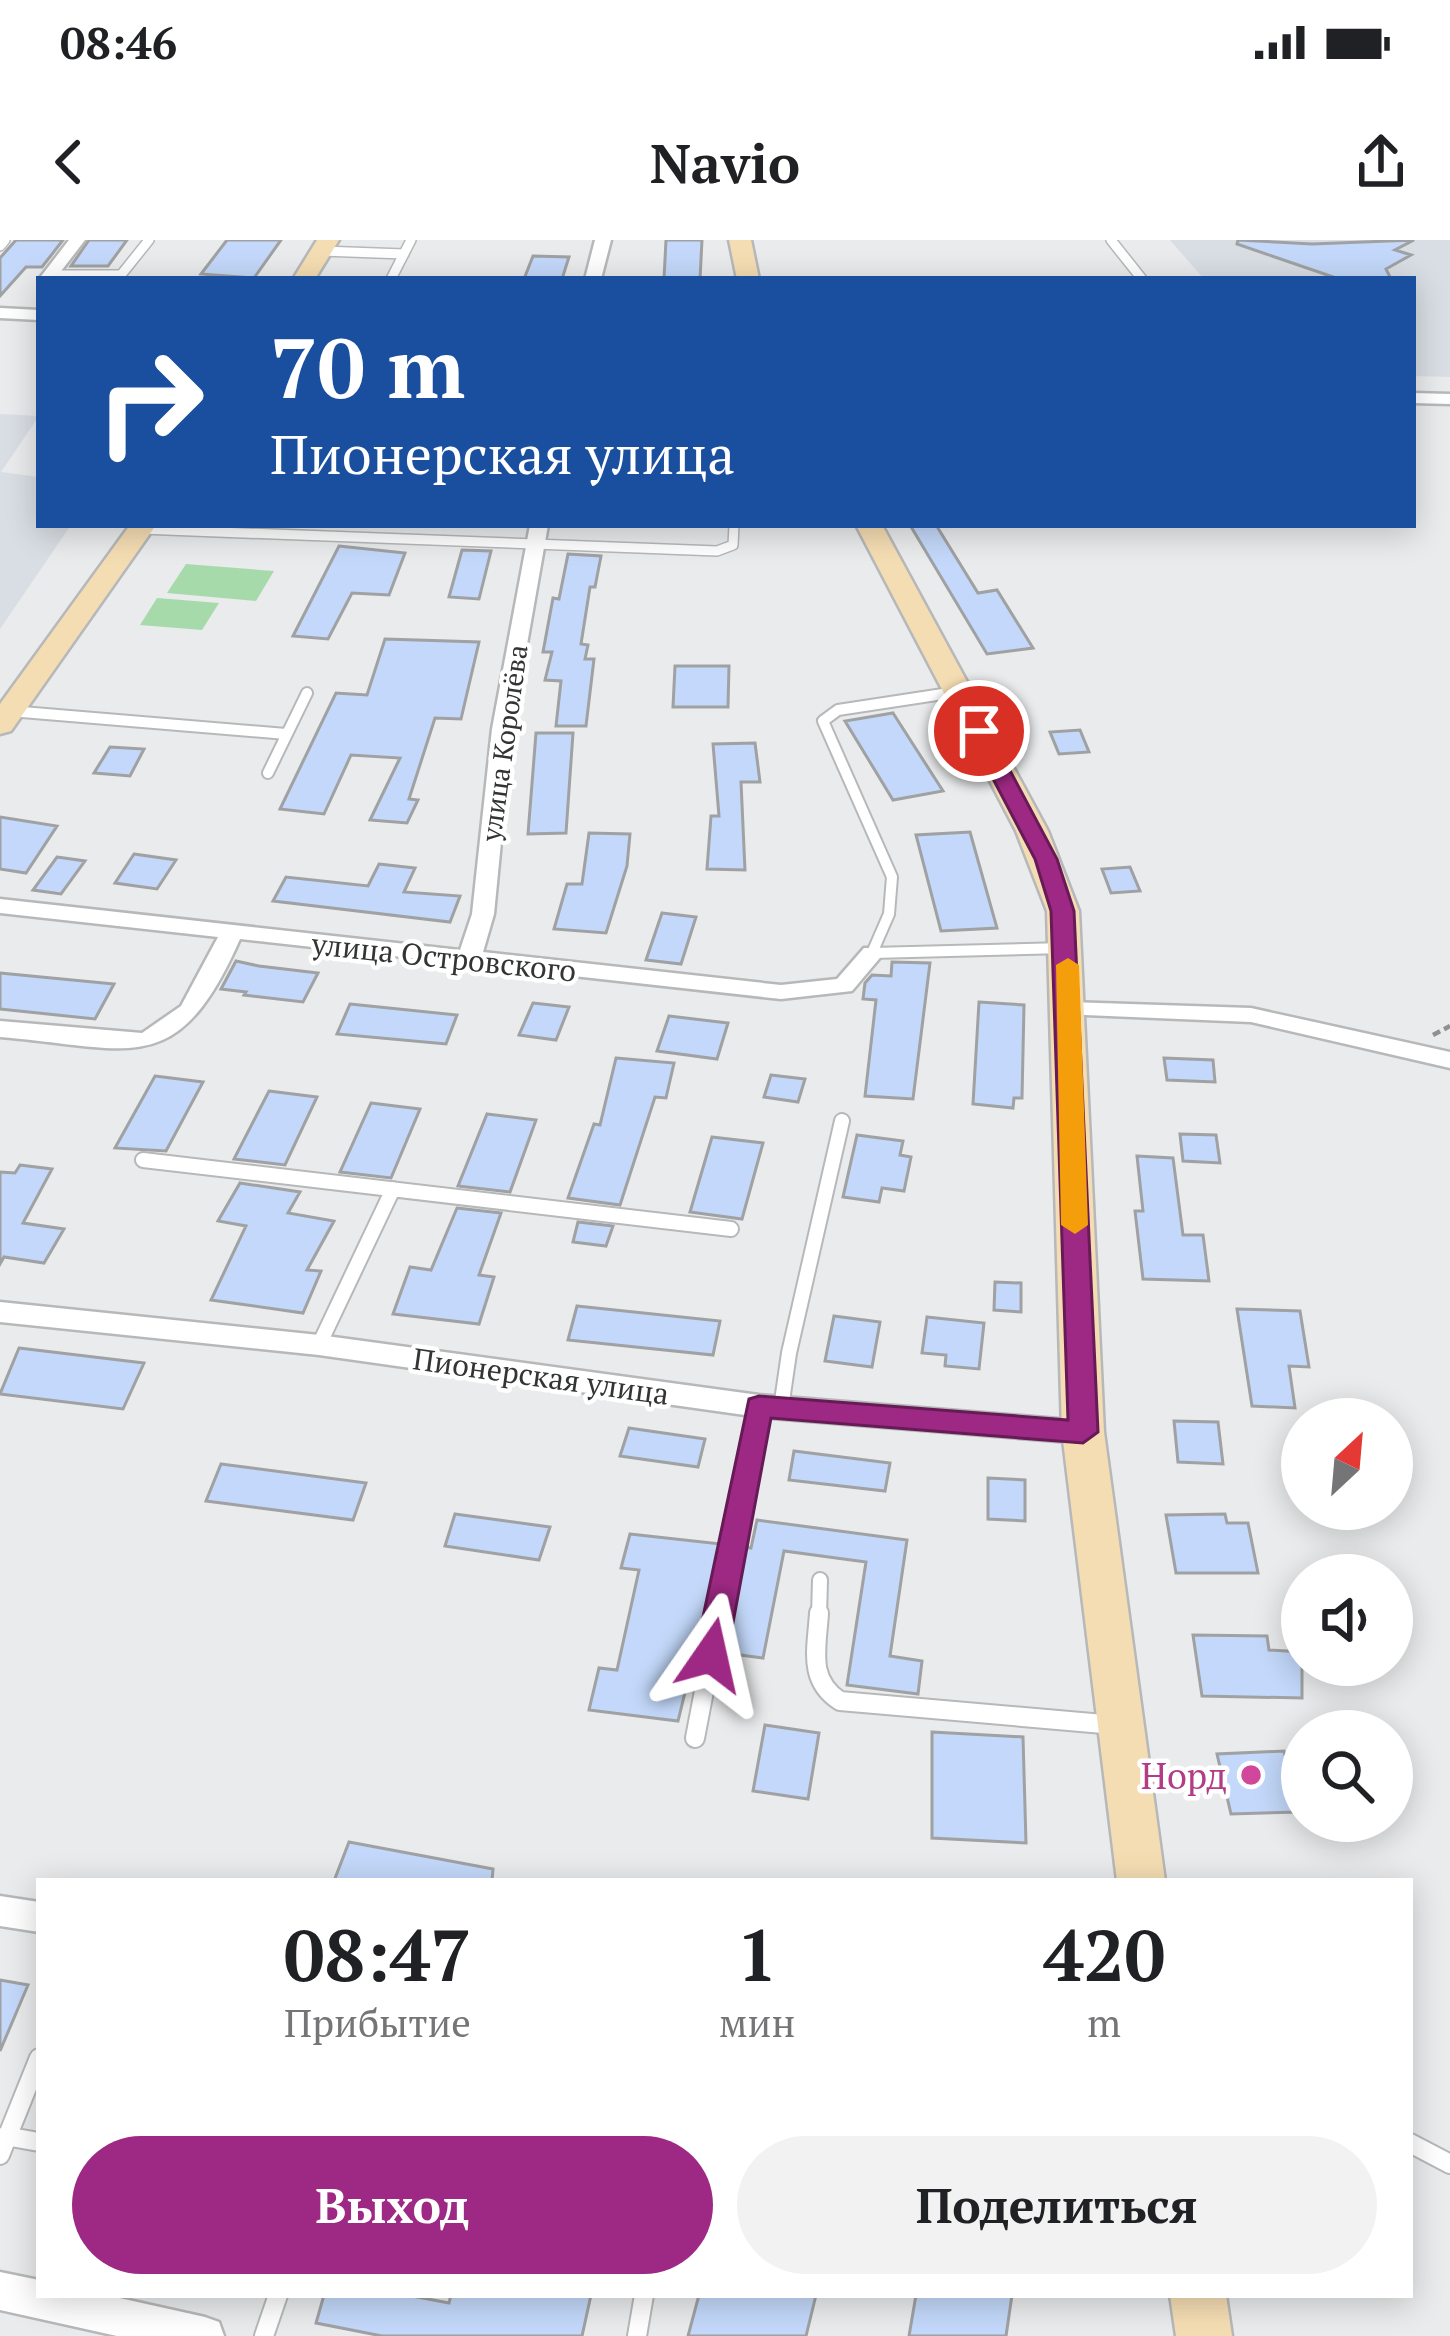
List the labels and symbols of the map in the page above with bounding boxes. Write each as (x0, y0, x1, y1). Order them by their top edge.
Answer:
street label: улица Королёва (472, 642, 536, 845)
pin (928, 680, 1030, 782)
street label: улица Островского (309, 923, 578, 991)
street label: Пионерская улица (410, 1338, 672, 1414)
north arrow (1281, 1398, 1413, 1530)
position arrow (648, 1592, 774, 1718)
place label: Норд (1141, 1752, 1227, 1799)
marker: Норд (1238, 1762, 1264, 1788)

